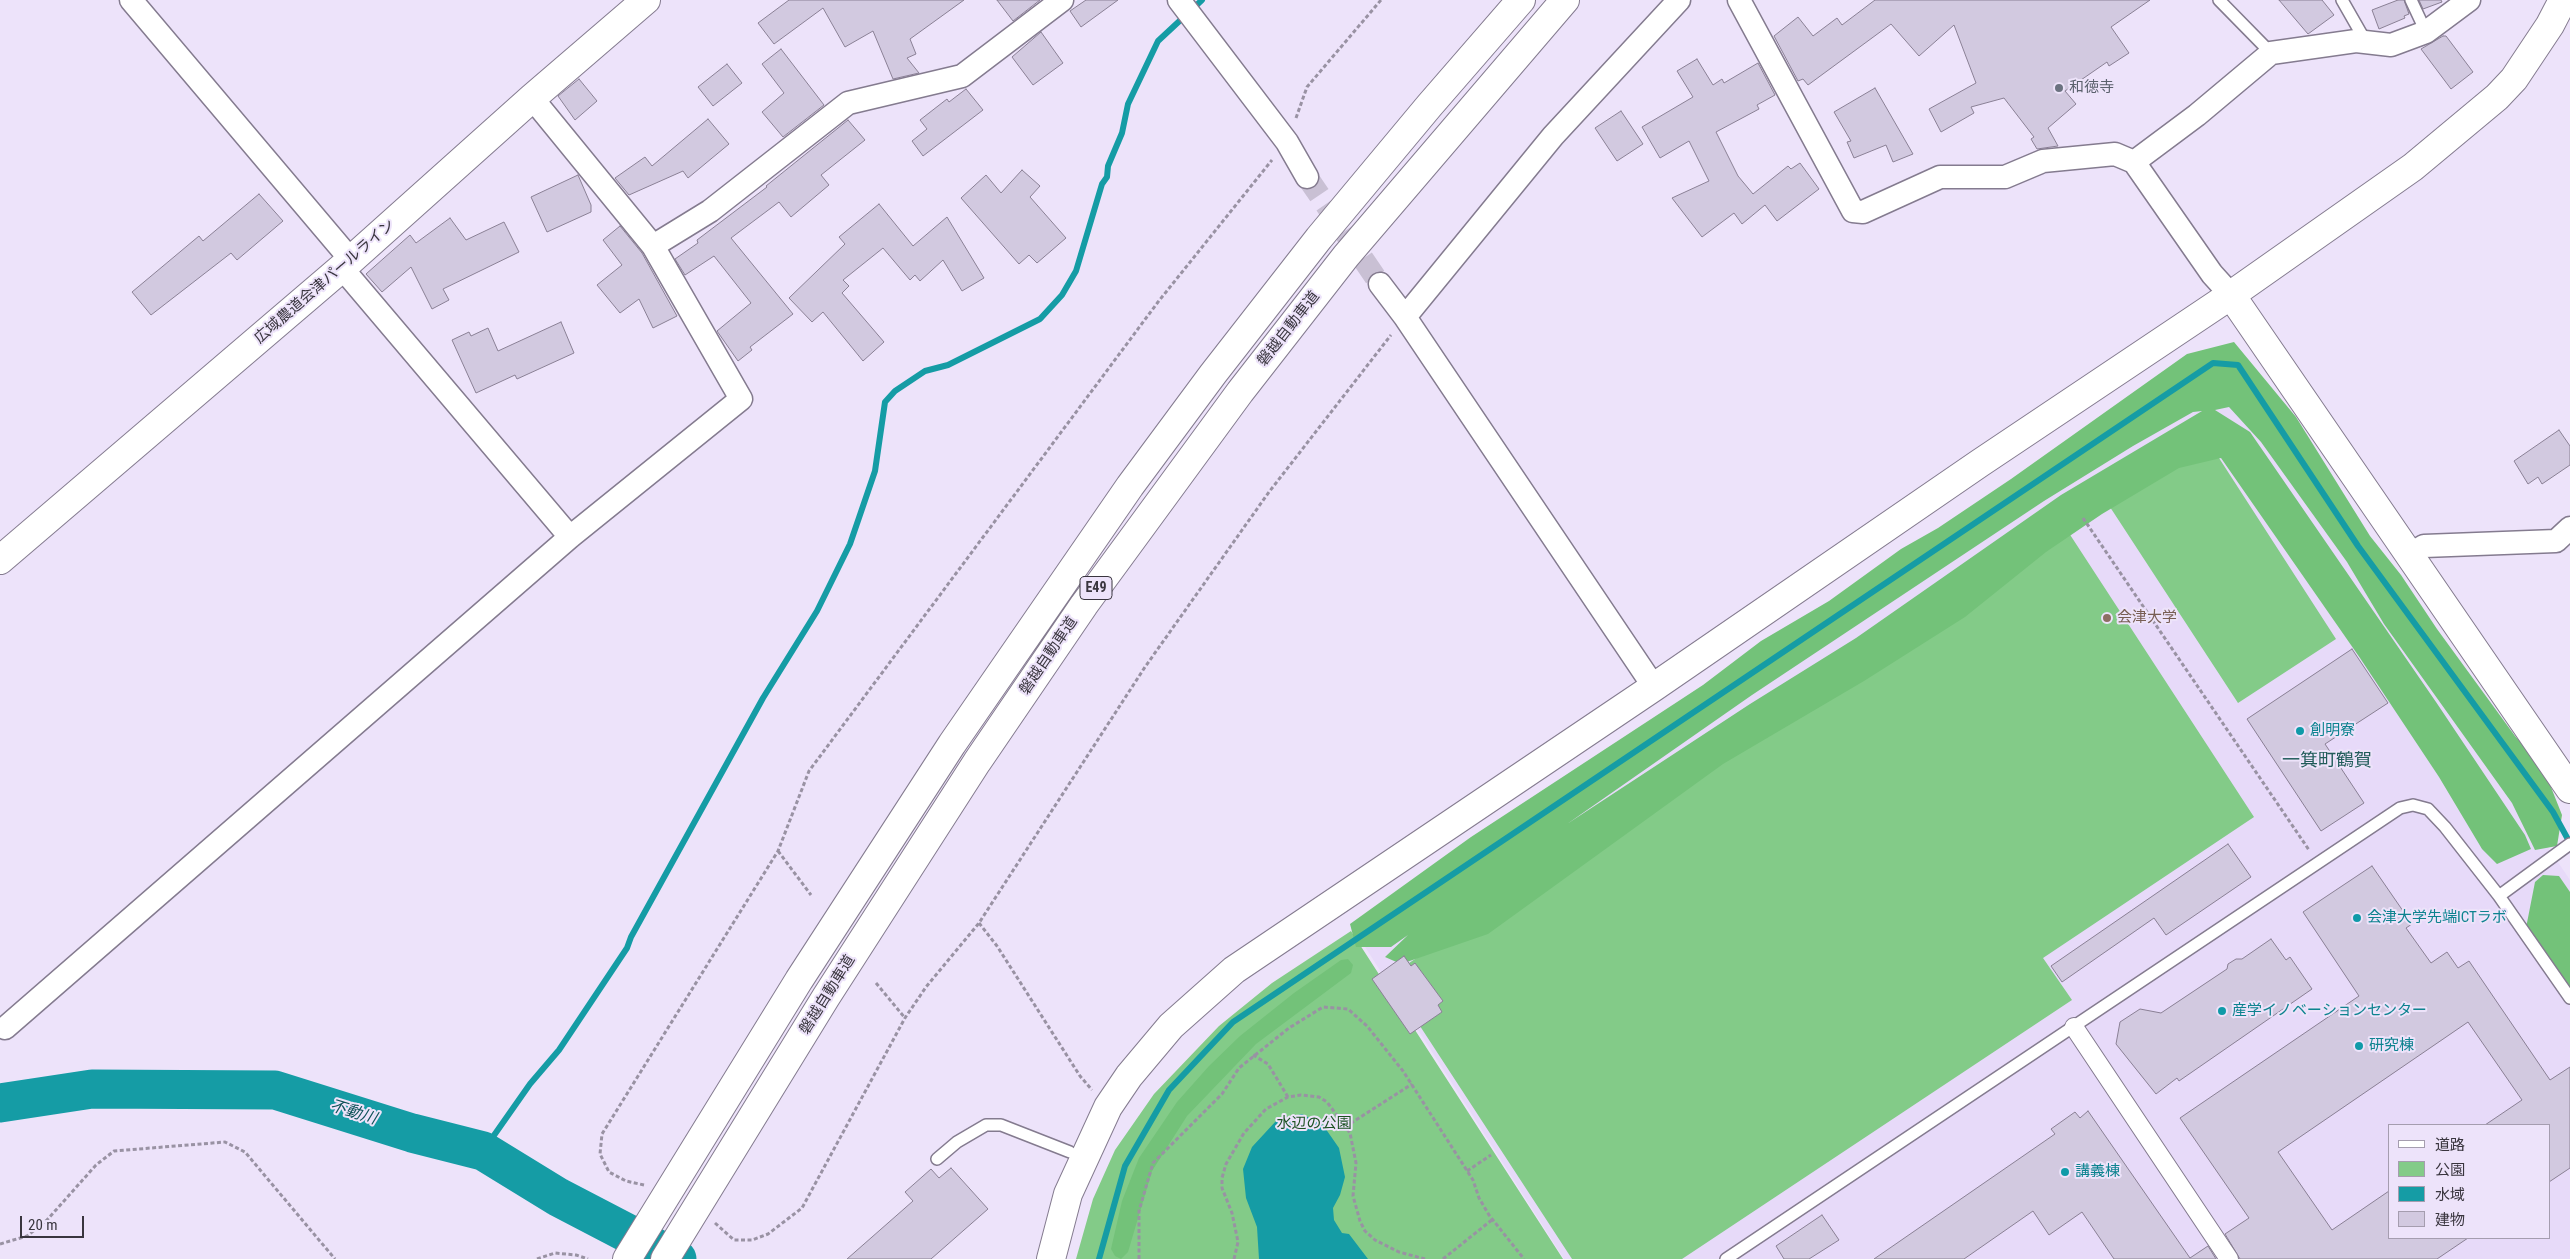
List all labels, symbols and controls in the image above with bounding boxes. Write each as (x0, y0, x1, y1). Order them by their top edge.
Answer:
place label: 和徳寺 (2069, 79, 2114, 97)
marker: 和徳寺 (2053, 82, 2065, 94)
street label: 広域農道会津パールライン (251, 216, 399, 348)
street label: 磐越自動車道 (1254, 288, 1324, 370)
road number: E49 (1080, 576, 1112, 600)
place label: 会津大学 (2117, 609, 2177, 627)
marker: 会津大学 (2101, 612, 2113, 624)
street label: 磐越自動車道 (1016, 614, 1082, 698)
place label: 創明寮 (2310, 722, 2355, 740)
marker: 創明寮 (2294, 725, 2306, 737)
district label: 一箕町鶴賀 (2282, 750, 2372, 772)
place label: 会津大学先端ICTラボ (2367, 909, 2507, 927)
marker: 会津大学先端ICTラボ (2351, 912, 2363, 924)
street label: 磐越自動車道 (797, 952, 859, 1038)
place label: 産学イノベーションセンター (2232, 1002, 2427, 1020)
marker: 産学イノベーションセンター (2216, 1005, 2228, 1017)
place label: 研究棟 (2369, 1037, 2414, 1055)
marker: 研究棟 (2353, 1040, 2365, 1052)
water label: 不動川 (327, 1097, 379, 1129)
park label: 水辺の公園 (1277, 1115, 1351, 1133)
legend (2388, 1124, 2550, 1239)
text: 道路 (2435, 1136, 2465, 1154)
text: 公園 (2435, 1161, 2465, 1179)
place label: 講義棟 (2075, 1163, 2120, 1181)
marker: 講義棟 (2059, 1166, 2071, 1178)
text: 水域 (2435, 1186, 2465, 1204)
scale bar (22, 1206, 86, 1238)
text: 建物 (2435, 1211, 2465, 1229)
text: 20 m (28, 1216, 58, 1234)

